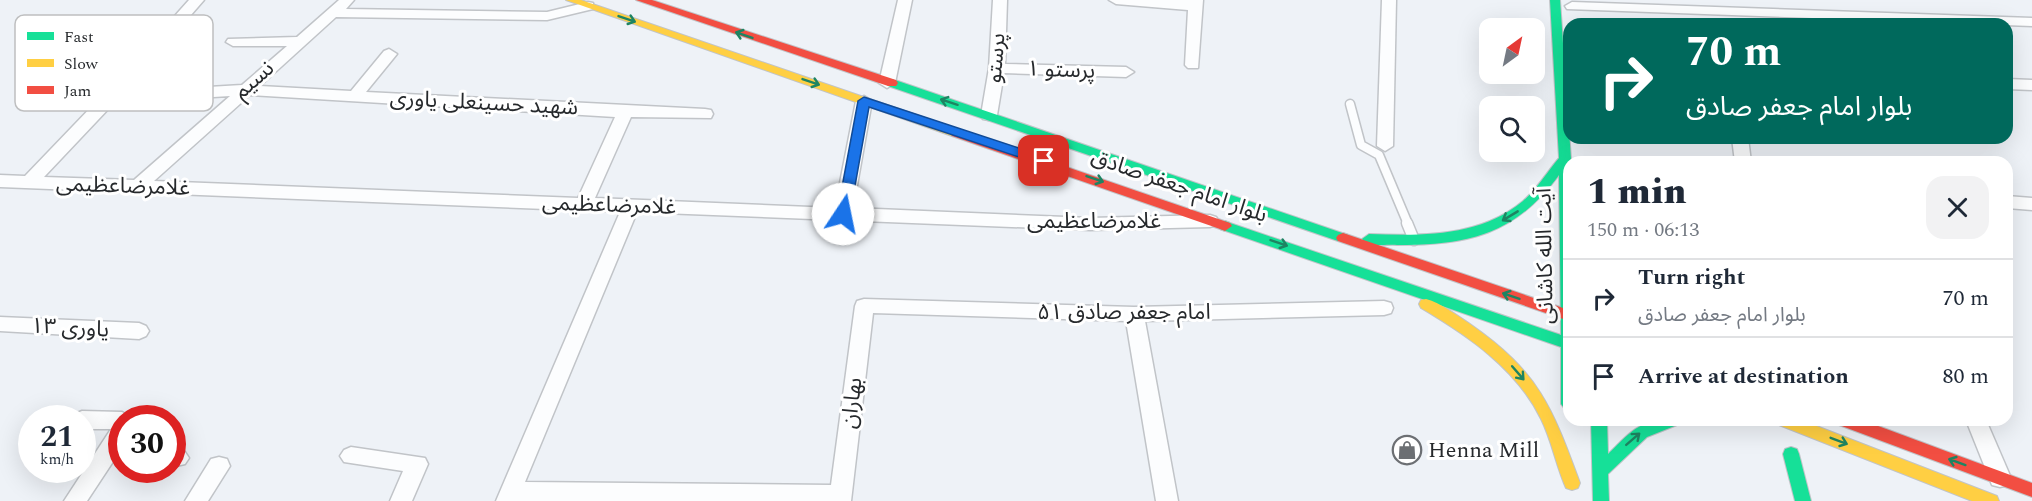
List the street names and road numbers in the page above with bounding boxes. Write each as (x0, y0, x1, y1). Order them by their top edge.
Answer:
street label: پرستو (977, 31, 1015, 85)
street label: پرستو ۱ (1026, 52, 1096, 88)
street label: نسیم (226, 53, 282, 107)
street label: شهید حسینعلی یاوری (389, 82, 579, 124)
street label: بلوار امام جعفر صادق (1086, 140, 1272, 232)
street label: غلامرضاعظیمی (56, 167, 190, 205)
street label: غلامرضاعظیمی (542, 186, 676, 224)
street label: آیت الله کاشانی (1527, 186, 1563, 324)
street label: غلامرضاعظیمی (1027, 205, 1161, 238)
street label: امام جعفر صادق ۵۱ (1037, 296, 1211, 329)
street label: یاوری ۱۳ (30, 309, 110, 347)
street label: بهاران (832, 376, 872, 430)

